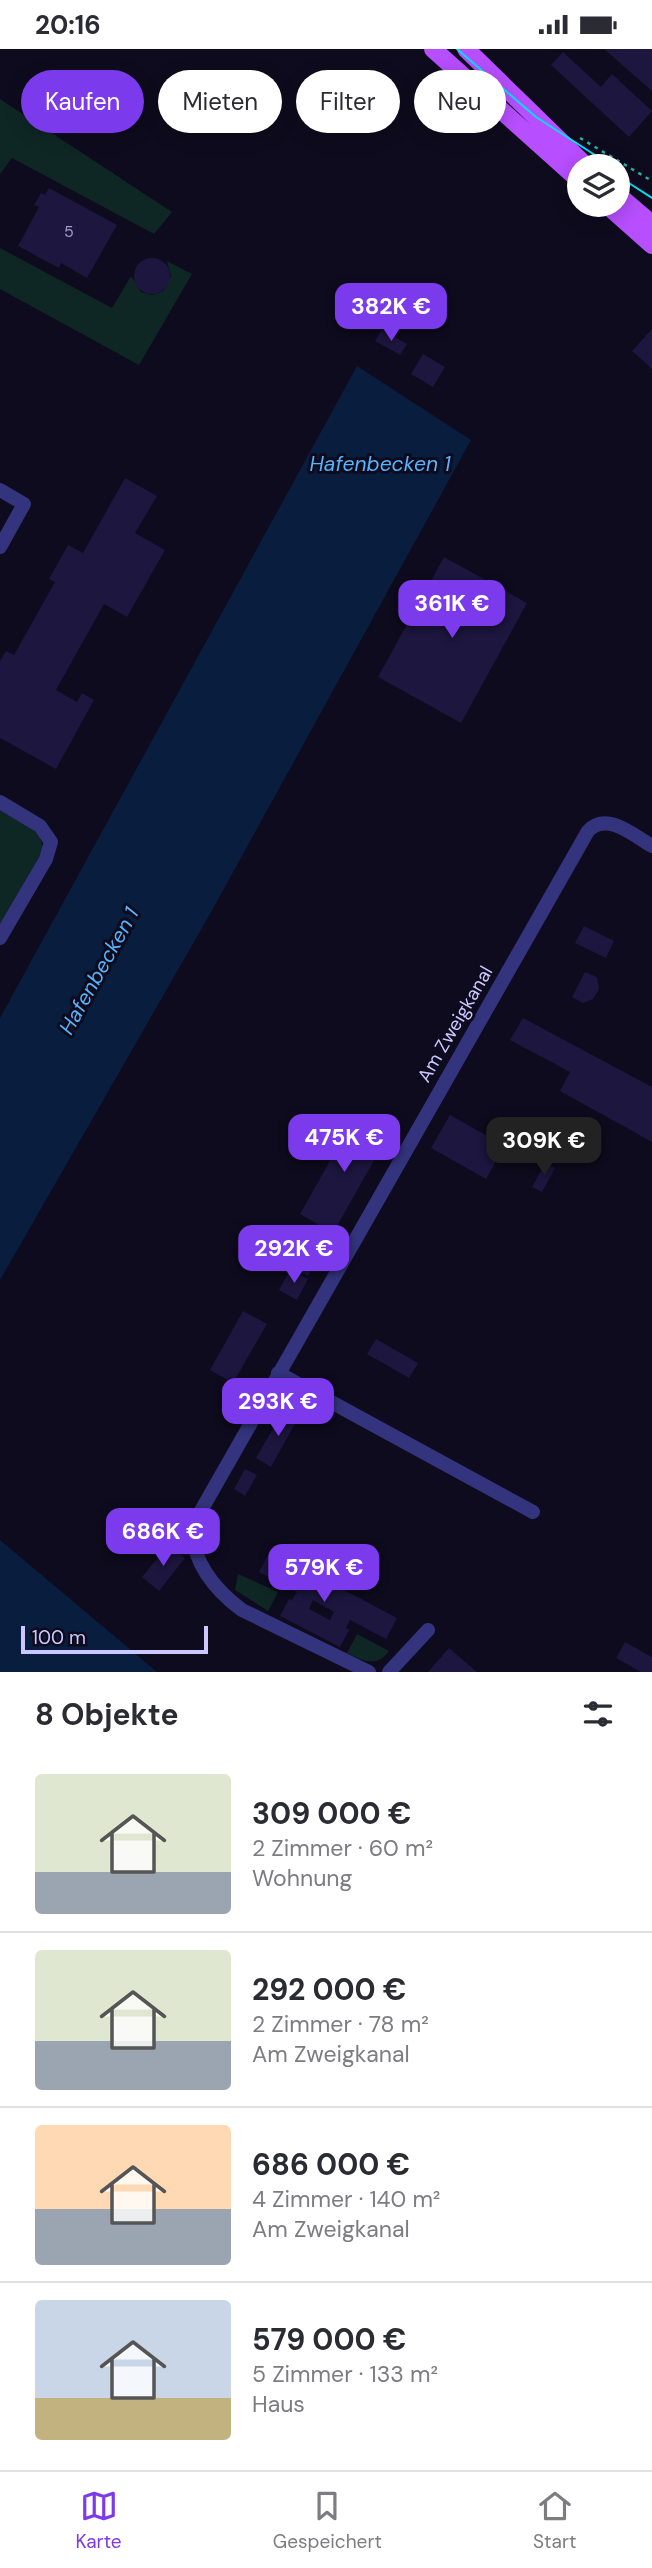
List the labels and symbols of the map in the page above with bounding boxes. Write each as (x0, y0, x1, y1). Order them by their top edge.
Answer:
house number: 5 (64, 221, 74, 242)
pin: 382K € (334, 283, 448, 343)
water label: Hafenbecken 1 (310, 450, 451, 478)
pin: 361K € (395, 581, 509, 640)
water label: Hafenbecken 1 (53, 902, 146, 1039)
street label: Am Zweigkanal (412, 961, 498, 1087)
pin: 475K € (287, 1115, 401, 1174)
pin: 309K € (487, 1117, 601, 1177)
pin: 292K € (237, 1225, 351, 1285)
pin: 293K € (221, 1379, 335, 1438)
pin: 686K € (106, 1509, 220, 1568)
pin: 579K € (267, 1545, 381, 1604)
scale bar (21, 1623, 208, 1655)

